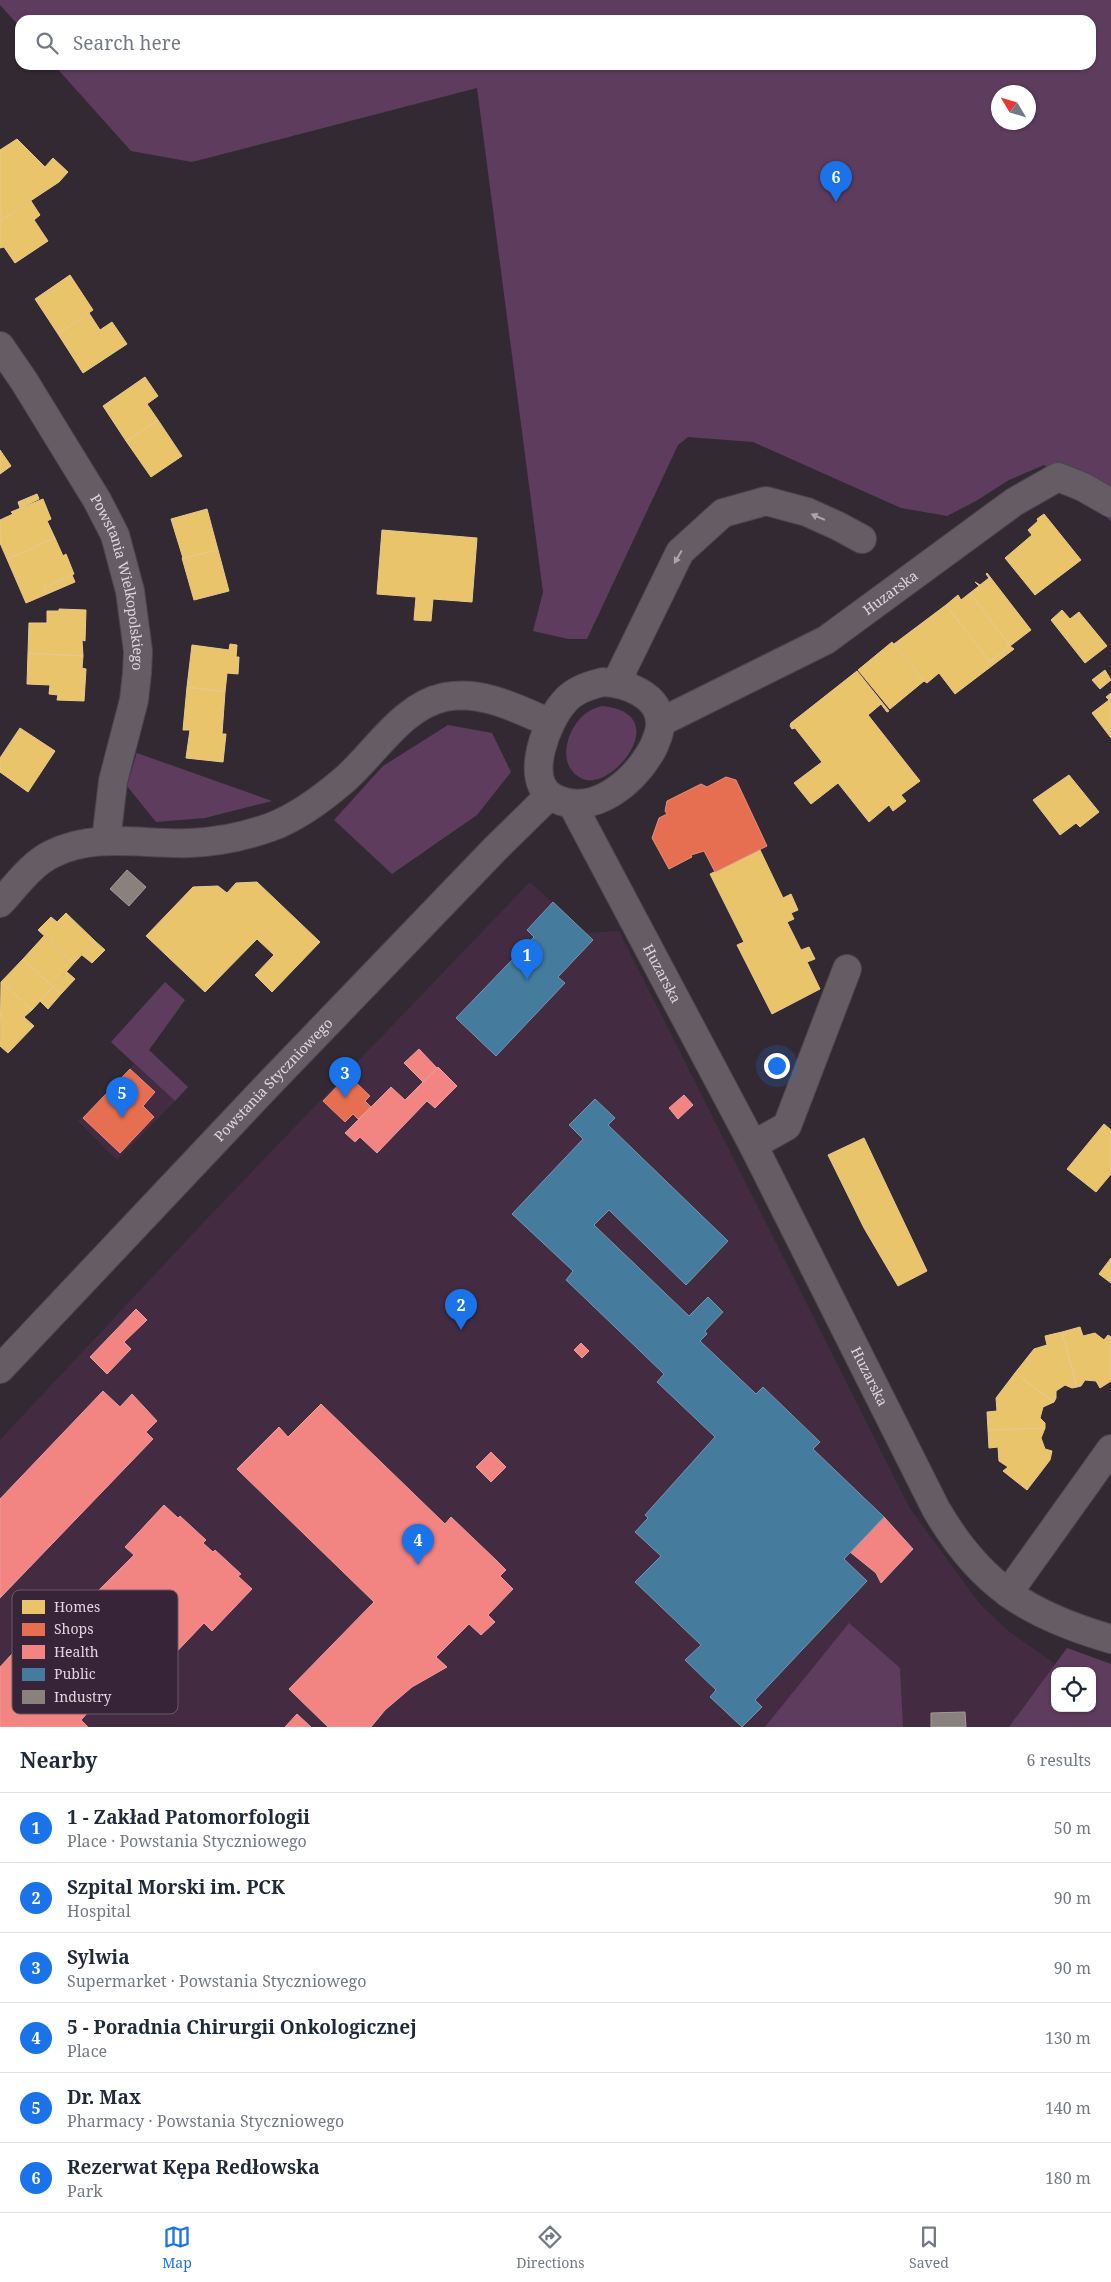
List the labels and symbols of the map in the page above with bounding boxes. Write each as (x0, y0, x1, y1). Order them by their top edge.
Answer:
north arrow (991, 85, 1036, 130)
pin: 6 (820, 161, 852, 202)
street label: Powstania Wielkopolskiego (86, 490, 148, 671)
one-way arrow (810, 513, 825, 521)
one-way arrow (673, 551, 682, 564)
street label: Huzarska (859, 566, 922, 619)
pin: 1 (511, 939, 543, 980)
street label: Huzarska (639, 941, 686, 1006)
street label: Powstania Styczniowego (210, 1013, 337, 1145)
your location (764, 1053, 790, 1079)
pin: 3 (329, 1057, 361, 1098)
pin: 5 (106, 1077, 138, 1118)
pin: 2 (445, 1289, 477, 1330)
street label: Huzarska (847, 1343, 893, 1409)
pin: 4 (402, 1524, 434, 1565)
legend (12, 1590, 178, 1714)
text: Homes (54, 1597, 100, 1616)
text: Shops (54, 1619, 94, 1638)
text: Health (54, 1642, 99, 1661)
text: Public (54, 1664, 96, 1683)
text: Industry (54, 1687, 111, 1706)

